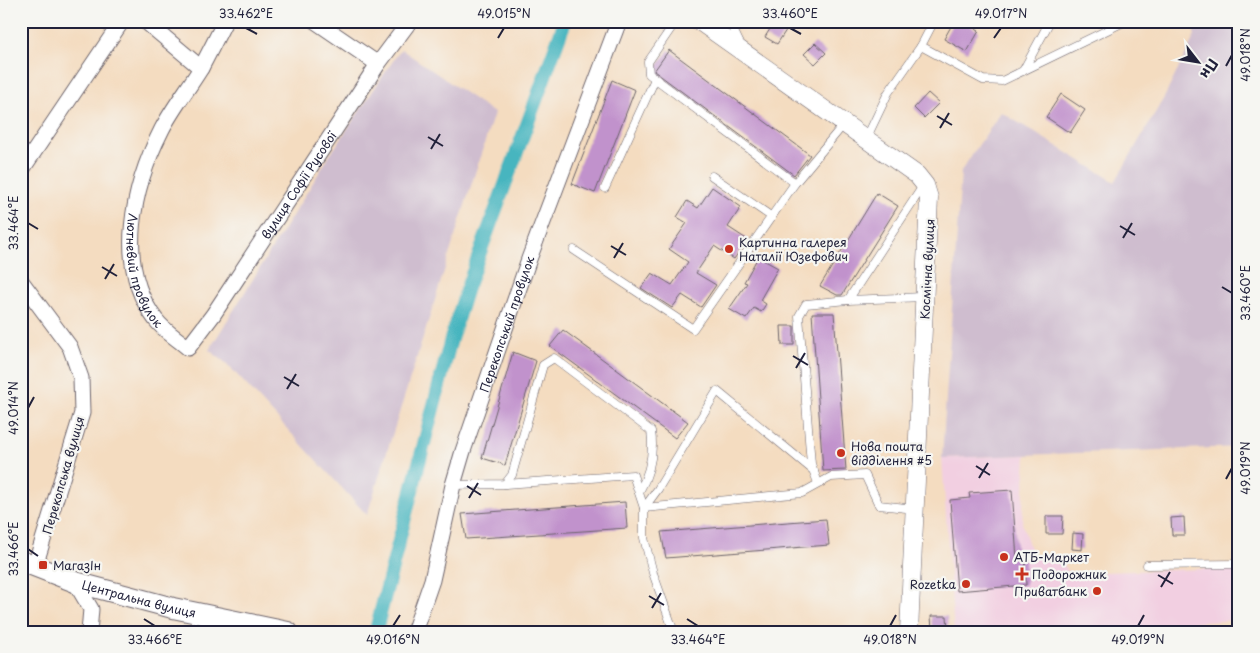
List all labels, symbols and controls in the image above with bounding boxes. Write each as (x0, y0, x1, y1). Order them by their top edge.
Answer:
text: 33.462°E (219, 4, 273, 22)
text: 49.015°N (477, 4, 531, 22)
text: 33.460°E (762, 4, 818, 22)
text: 49.017°N (975, 4, 1027, 22)
text: 49.018°N (1236, 28, 1254, 82)
north arrow (1172, 38, 1222, 88)
text: Пн (1195, 55, 1224, 83)
street label: вулиця Софії Русової (256, 127, 341, 242)
text: 33.464°E (4, 195, 22, 251)
street label: Лютневий провулок (123, 212, 168, 332)
street label: Космічна вулиця (915, 218, 939, 320)
place label: Картинна галерея Наталії Юзефович (739, 233, 848, 265)
marker: Картинна галерея Наталії Юзефович (723, 243, 735, 255)
street label: Перекопський провулок (475, 253, 539, 395)
text: 33.460°E (1236, 265, 1254, 321)
text: 49.014°N (4, 381, 22, 435)
street label: Перекопська вулиця (38, 414, 88, 536)
place label: Нова пошта відділення #5 (851, 437, 932, 469)
text: 49.019°N (1236, 441, 1254, 495)
marker: Нова пошта відділення #5 (835, 447, 847, 459)
text: 33.466°E (4, 521, 22, 577)
place label: АТБ-Маркет (1014, 548, 1089, 566)
marker: АТБ-Маркет (998, 551, 1010, 563)
place label: МагазІн (53, 556, 101, 574)
marker: МагазІн (37, 559, 49, 571)
place label: Подорожник (1032, 565, 1107, 583)
marker: Подорожник (1016, 568, 1028, 580)
street label: Центральна вулиця (80, 575, 198, 622)
place label: Rozetka (910, 575, 957, 593)
marker: Rozetka (960, 578, 972, 590)
place label: Приватбанк (1014, 582, 1088, 600)
marker: Приватбанк (1091, 585, 1103, 597)
text: 33.466°E (127, 630, 183, 648)
text: 49.016°N (366, 630, 420, 648)
text: 33.464°E (670, 630, 726, 648)
text: 49.018°N (863, 630, 917, 648)
text: 49.019°N (1111, 630, 1165, 648)

